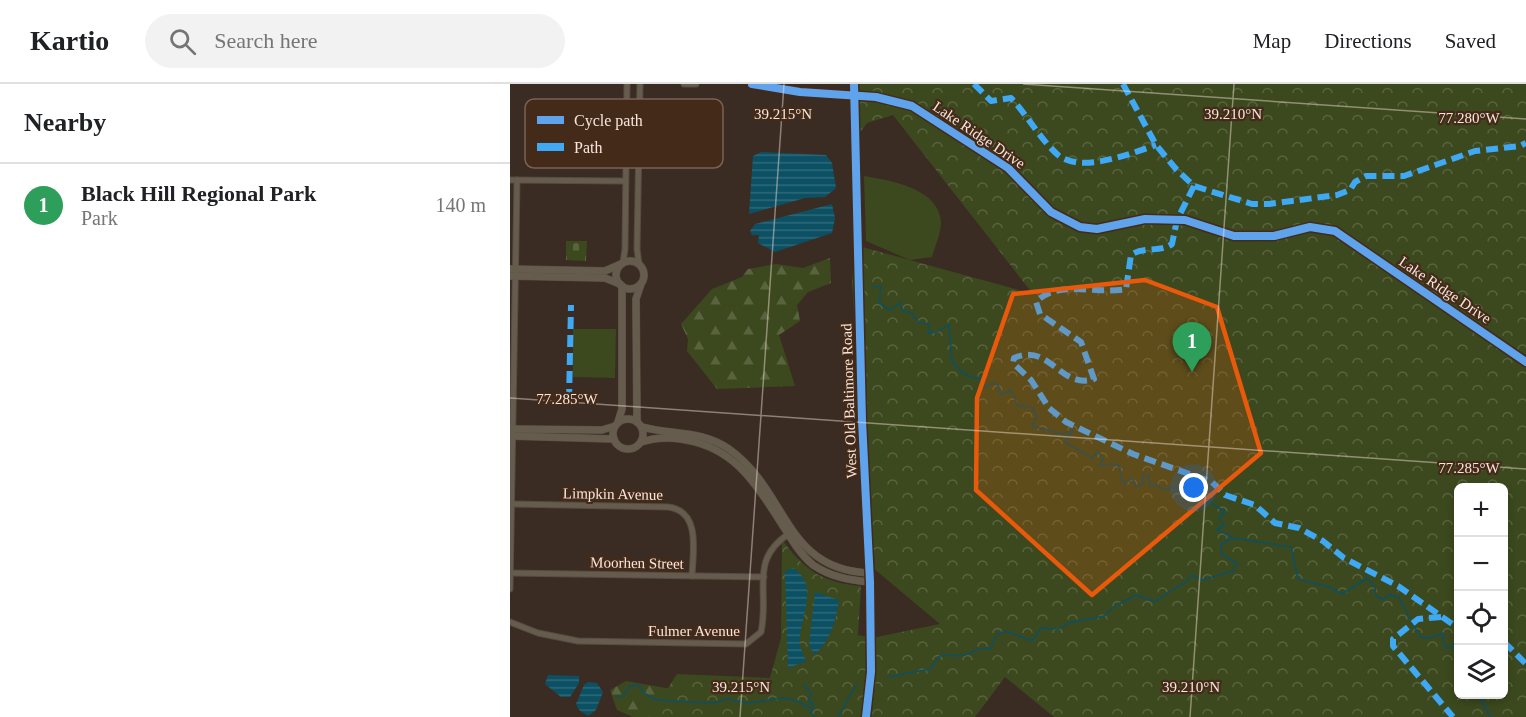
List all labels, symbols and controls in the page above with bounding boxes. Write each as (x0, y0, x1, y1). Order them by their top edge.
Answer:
search box (145, 14, 565, 68)
text: Kartio (30, 25, 109, 56)
icon: search (166, 25, 199, 58)
text: Search here (214, 28, 318, 53)
text: Map (1253, 29, 1291, 53)
text: Directions (1324, 29, 1412, 53)
text: Saved (1445, 29, 1496, 53)
street label: Lake Ridge Drive (930, 98, 1028, 172)
legend (525, 99, 723, 168)
text: 39.215°N (754, 106, 812, 122)
text: 39.210°N (1204, 106, 1262, 122)
text: Nearby (24, 108, 106, 137)
text: 77.280°W (1438, 110, 1501, 126)
text: Cycle path (574, 112, 643, 130)
text: Path (574, 139, 602, 156)
text: Black Hill Regional Park (81, 181, 316, 206)
text: 1 (39, 194, 49, 216)
text: 140 m (435, 194, 486, 216)
text: Park (81, 207, 118, 229)
street label: Lake Ridge Drive (1396, 253, 1494, 327)
pin: 1 (1172, 322, 1212, 372)
street label: West Old Baltimore Road (838, 323, 860, 479)
text: 77.285°W (536, 391, 599, 407)
text: 77.285°W (1438, 460, 1501, 476)
your location (1179, 473, 1208, 502)
map controls (1454, 483, 1508, 699)
button: + (1454, 483, 1508, 537)
street label: Limpkin Avenue (563, 485, 664, 503)
button: − (1454, 537, 1508, 591)
street label: Moorhen Street (590, 554, 685, 572)
button: locate (1454, 591, 1508, 645)
street label: Fulmer Avenue (648, 623, 740, 639)
button: layers (1454, 645, 1508, 699)
text: 39.215°N (712, 679, 770, 695)
text: 39.210°N (1162, 679, 1220, 695)

